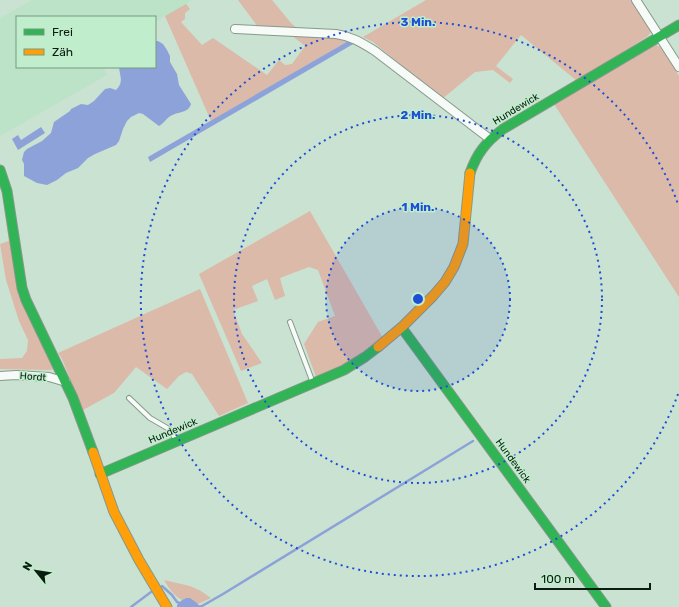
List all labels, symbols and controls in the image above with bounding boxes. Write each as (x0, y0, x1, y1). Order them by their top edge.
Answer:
text: 3 Min. (401, 15, 435, 29)
legend (16, 16, 156, 68)
text: Frei (52, 25, 73, 39)
text: Zäh (52, 45, 73, 59)
street label: Hundewick (491, 90, 542, 127)
text: 2 Min. (401, 108, 435, 122)
text: 1 Min. (401, 200, 435, 214)
centre of rings (411, 292, 425, 306)
street label: Hordt (19, 370, 47, 384)
street label: Hundewick (147, 415, 200, 447)
street label: Hundewick (493, 437, 534, 486)
north arrow (16, 551, 56, 591)
text: N (20, 560, 35, 573)
scale bar (535, 565, 650, 591)
text: 100 m (541, 572, 575, 586)

